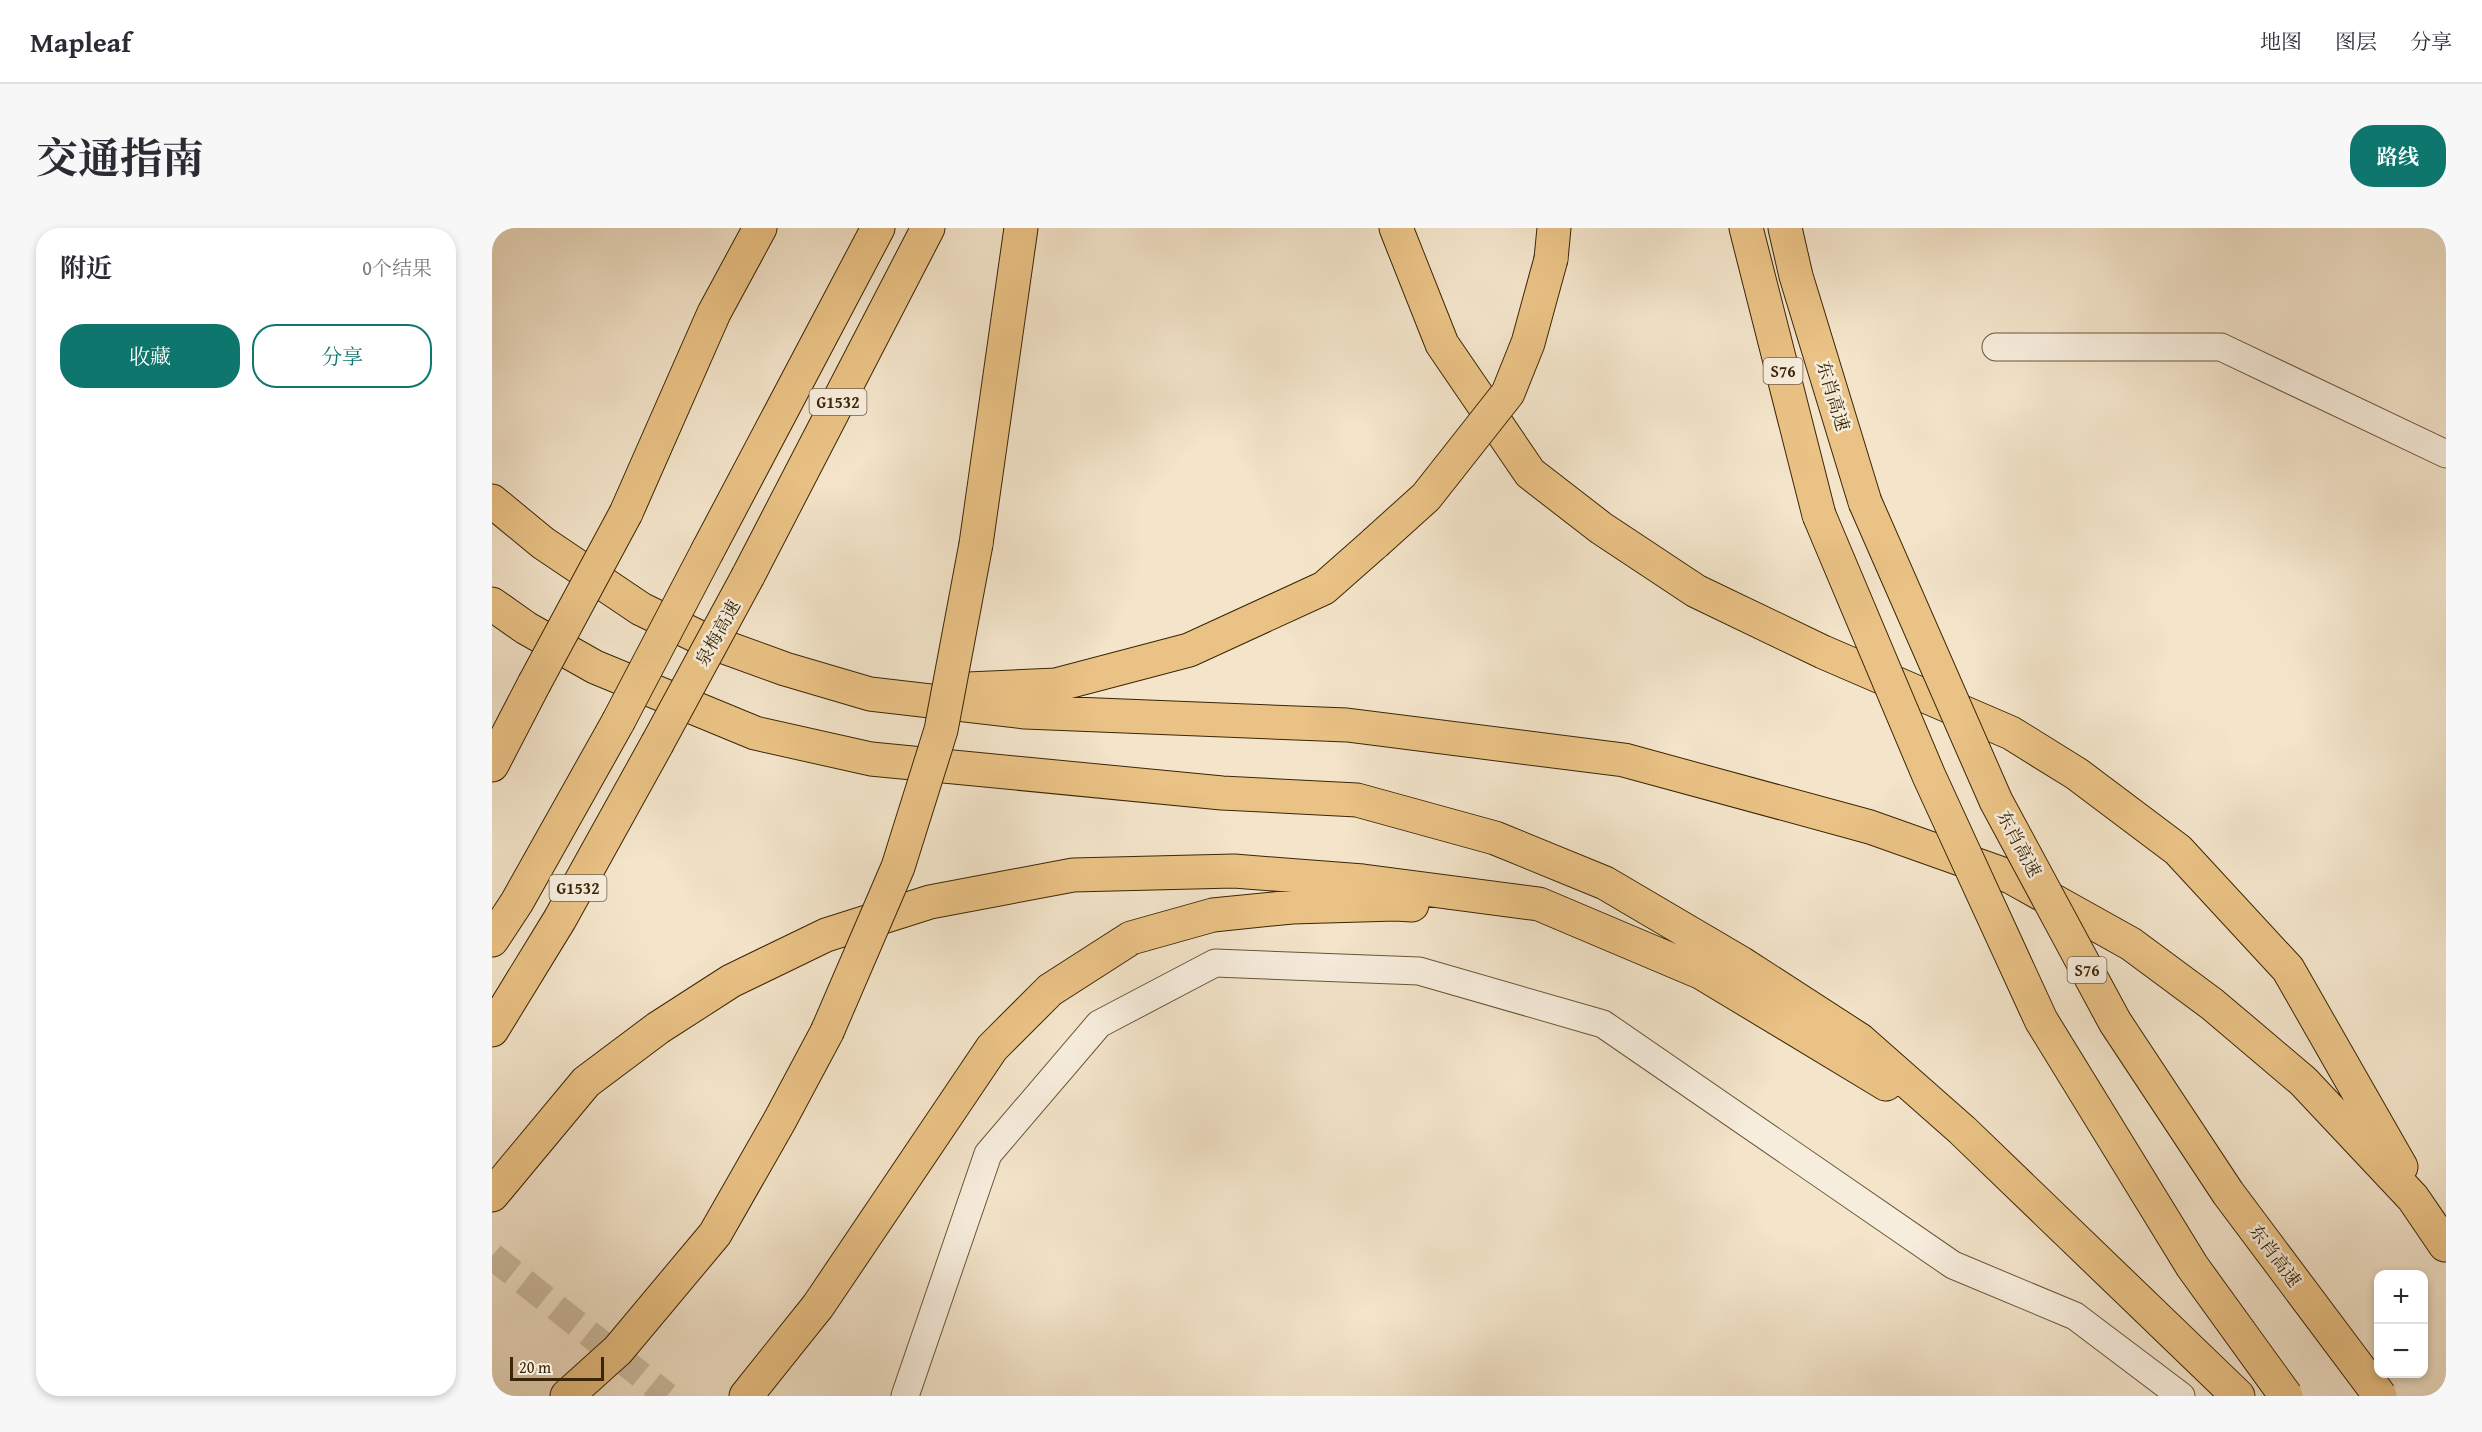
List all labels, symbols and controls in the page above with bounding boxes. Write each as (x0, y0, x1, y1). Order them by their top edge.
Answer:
text: Mapleaf (30, 21, 131, 62)
text: 地图 (2260, 26, 2302, 57)
text: 图层 (2335, 26, 2377, 57)
text: 分享 (2410, 26, 2452, 57)
button: 路线 (2350, 125, 2446, 187)
text: 交通指南 (36, 127, 204, 188)
text: 附近 (60, 248, 112, 287)
text: 0个结果 (362, 253, 432, 282)
button: 收藏 (60, 324, 240, 388)
button: 分享 (252, 324, 432, 388)
street label: 东肖高速 (1810, 357, 1857, 434)
road number: S76 (1764, 358, 1802, 384)
road number: G1532 (810, 389, 866, 415)
street label: 泉梅高速 (688, 595, 747, 671)
street label: 东肖高速 (1991, 806, 2048, 882)
road number: G1532 (550, 875, 607, 901)
road number: S76 (2068, 957, 2106, 983)
street label: 东肖高速 (2243, 1219, 2308, 1293)
map controls (2374, 1270, 2428, 1378)
button: + (2374, 1270, 2428, 1324)
button: − (2374, 1324, 2428, 1378)
scale bar (510, 1354, 604, 1382)
text: 20 m (519, 1355, 551, 1379)

